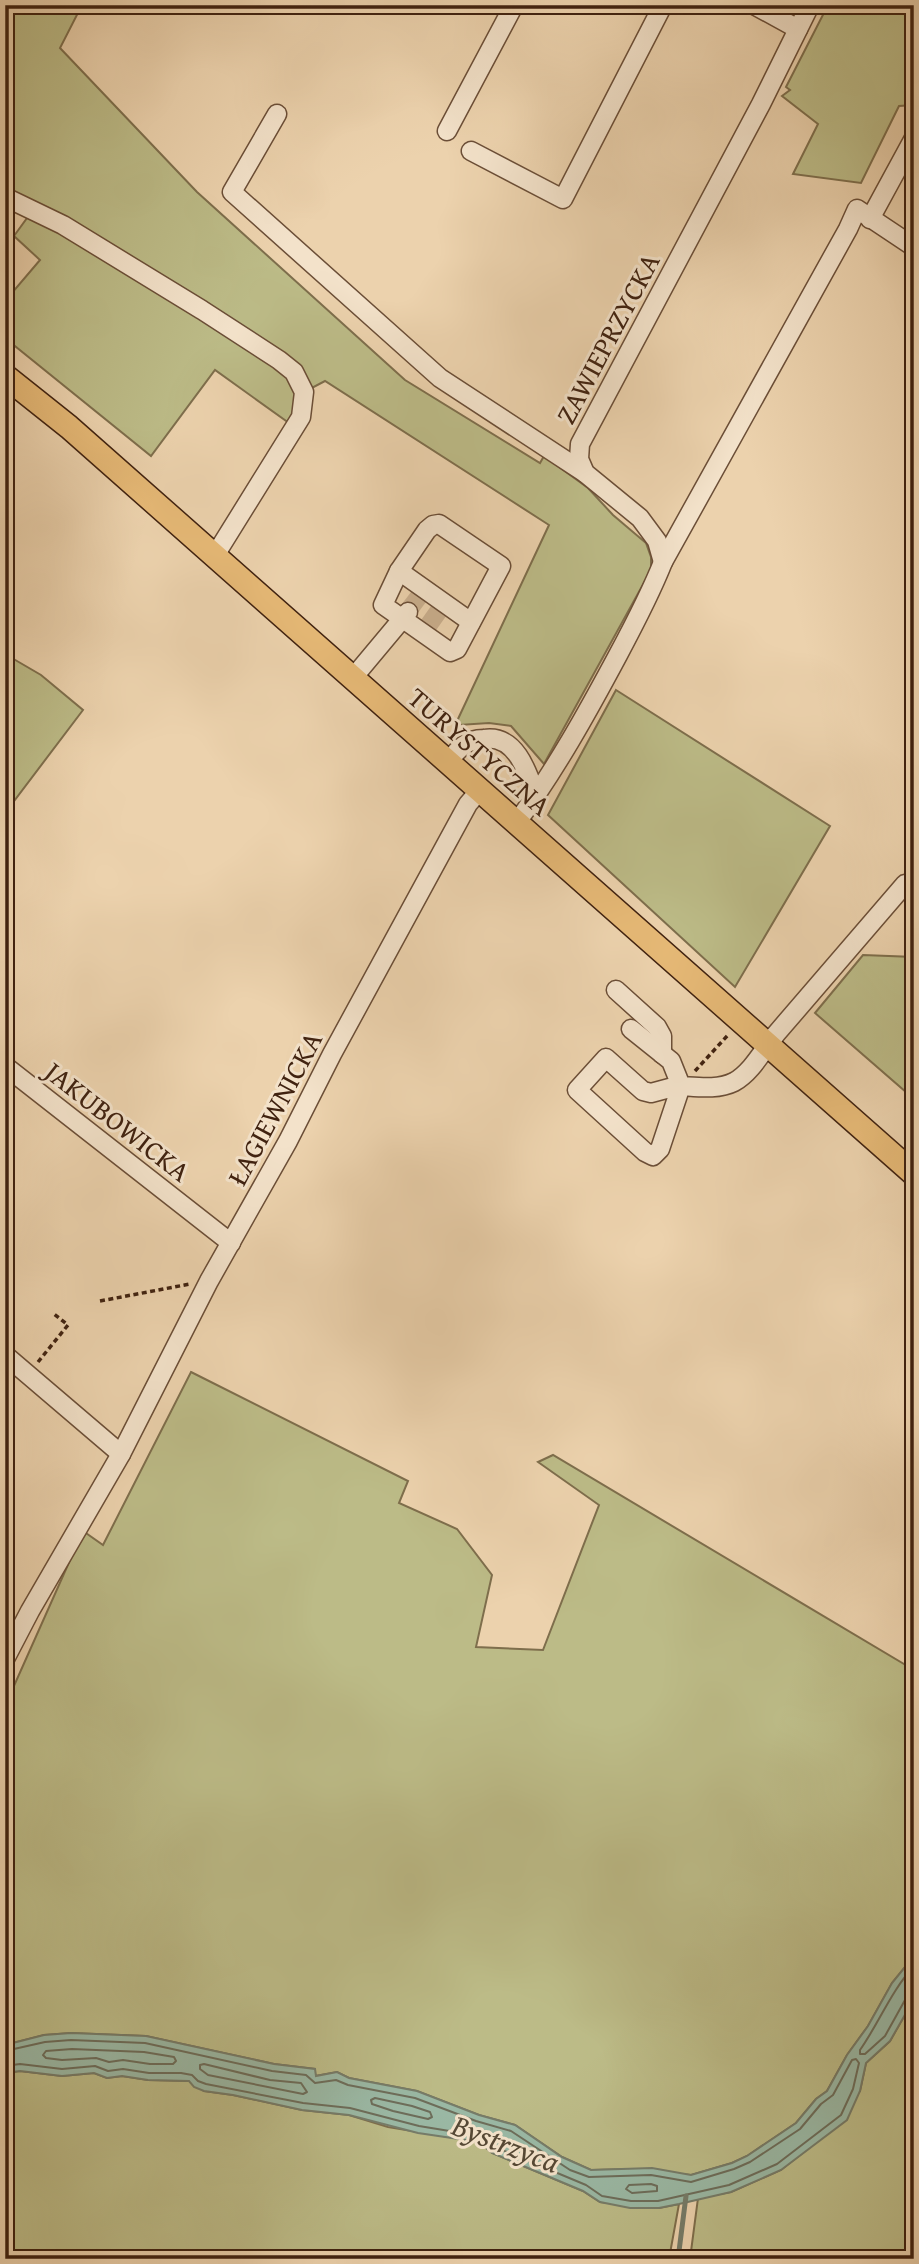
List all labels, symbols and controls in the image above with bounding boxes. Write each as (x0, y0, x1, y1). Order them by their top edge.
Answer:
street label: ZAWIEPRZYCKA (545, 245, 669, 431)
street label: TURYSTYCZNA (399, 677, 561, 825)
street label: ŁAGIEWNICKA (216, 1024, 332, 1192)
street label: JAKUBOWICKA (34, 1049, 200, 1191)
water label: Bystrzyca (445, 2102, 566, 2184)

